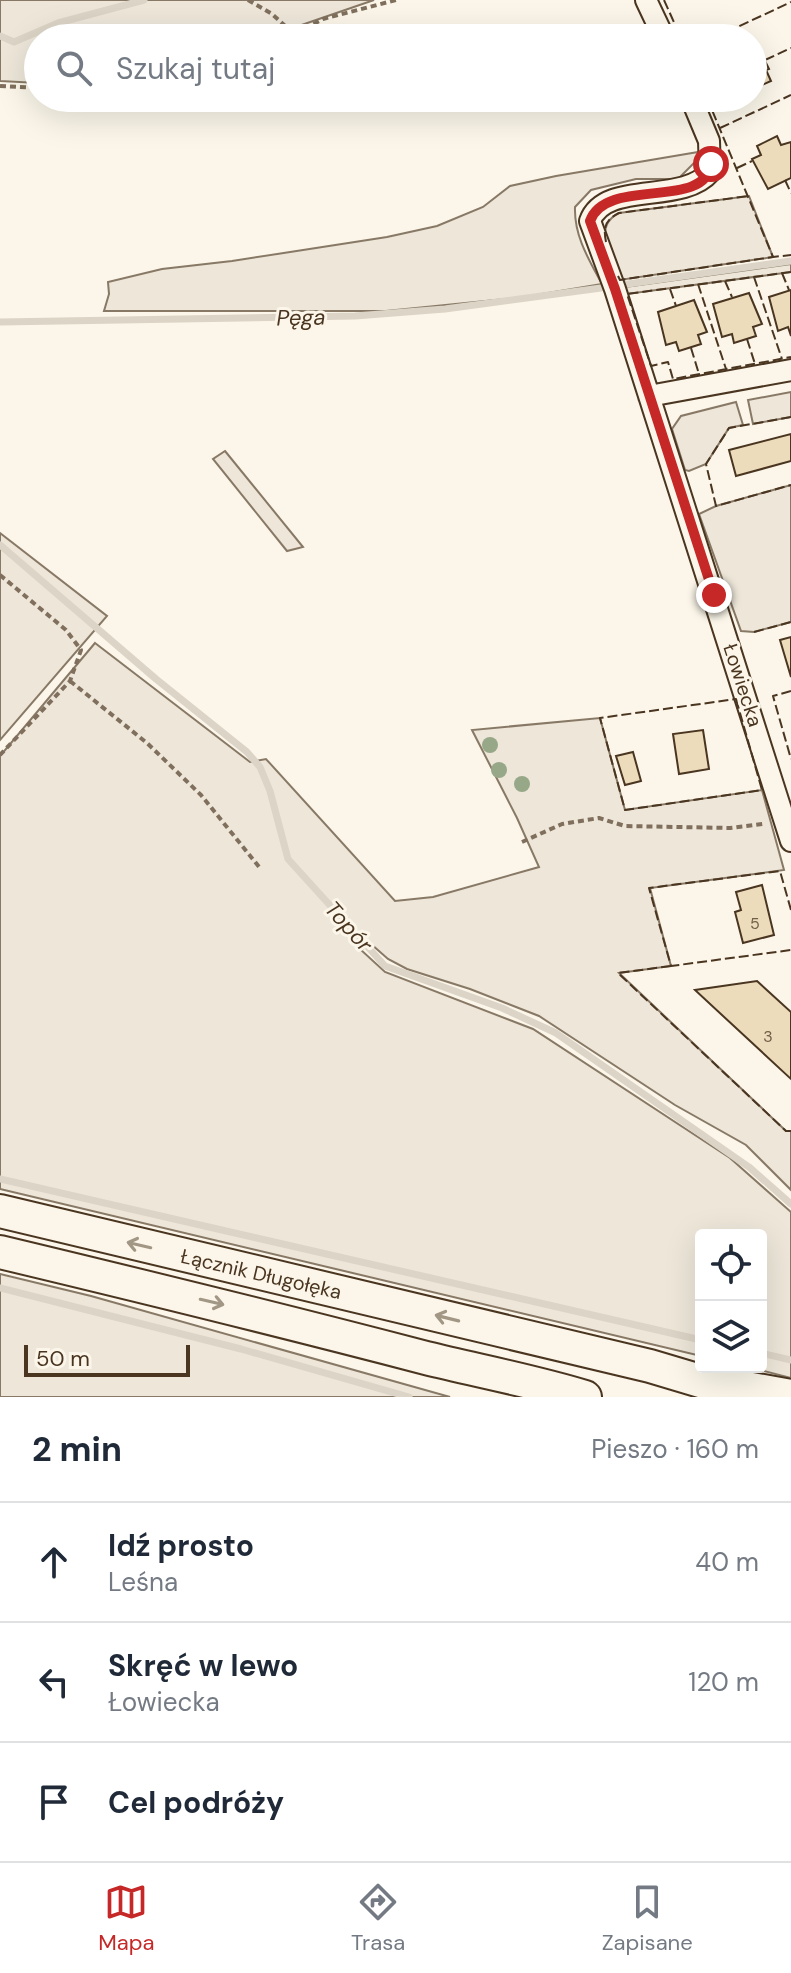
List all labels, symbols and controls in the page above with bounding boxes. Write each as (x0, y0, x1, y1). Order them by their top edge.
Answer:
search box (24, 24, 767, 112)
icon: search (52, 46, 96, 90)
text: Szukaj tutaj (116, 49, 275, 88)
route start (693, 146, 729, 182)
water label: Pęga (276, 303, 326, 332)
route end (696, 577, 732, 613)
street label: Łowiecka (717, 640, 769, 730)
water label: Topór (318, 895, 380, 959)
house number: 5 (750, 913, 760, 934)
house number: 3 (763, 1026, 773, 1047)
map controls (695, 1229, 767, 1373)
button: locate (695, 1229, 767, 1301)
one-way arrow (127, 1237, 153, 1252)
street label: Łącznik Długołęka (178, 1243, 344, 1305)
one-way arrow (199, 1295, 224, 1310)
button: layers (695, 1301, 767, 1373)
one-way arrow (434, 1310, 460, 1325)
scale bar (24, 1341, 190, 1377)
text: 50 m (36, 1344, 90, 1373)
text: 2 min (32, 1427, 122, 1472)
text: Pieszo · 160 m (591, 1432, 759, 1466)
text: Idź prosto (108, 1526, 254, 1565)
icon: ahead (32, 1540, 76, 1584)
text: 40 m (695, 1545, 759, 1579)
text: Leśna (108, 1565, 178, 1599)
text: Skręć w lewo (108, 1646, 298, 1685)
icon: left (32, 1660, 76, 1704)
text: 120 m (688, 1665, 759, 1699)
text: Łowiecka (108, 1685, 220, 1719)
icon: arrive (32, 1780, 76, 1824)
text: Cel podróży (108, 1783, 284, 1822)
tab: Mapa (98, 1880, 154, 1957)
tab: Trasa (351, 1880, 405, 1957)
tab: Zapisane (602, 1880, 693, 1957)

